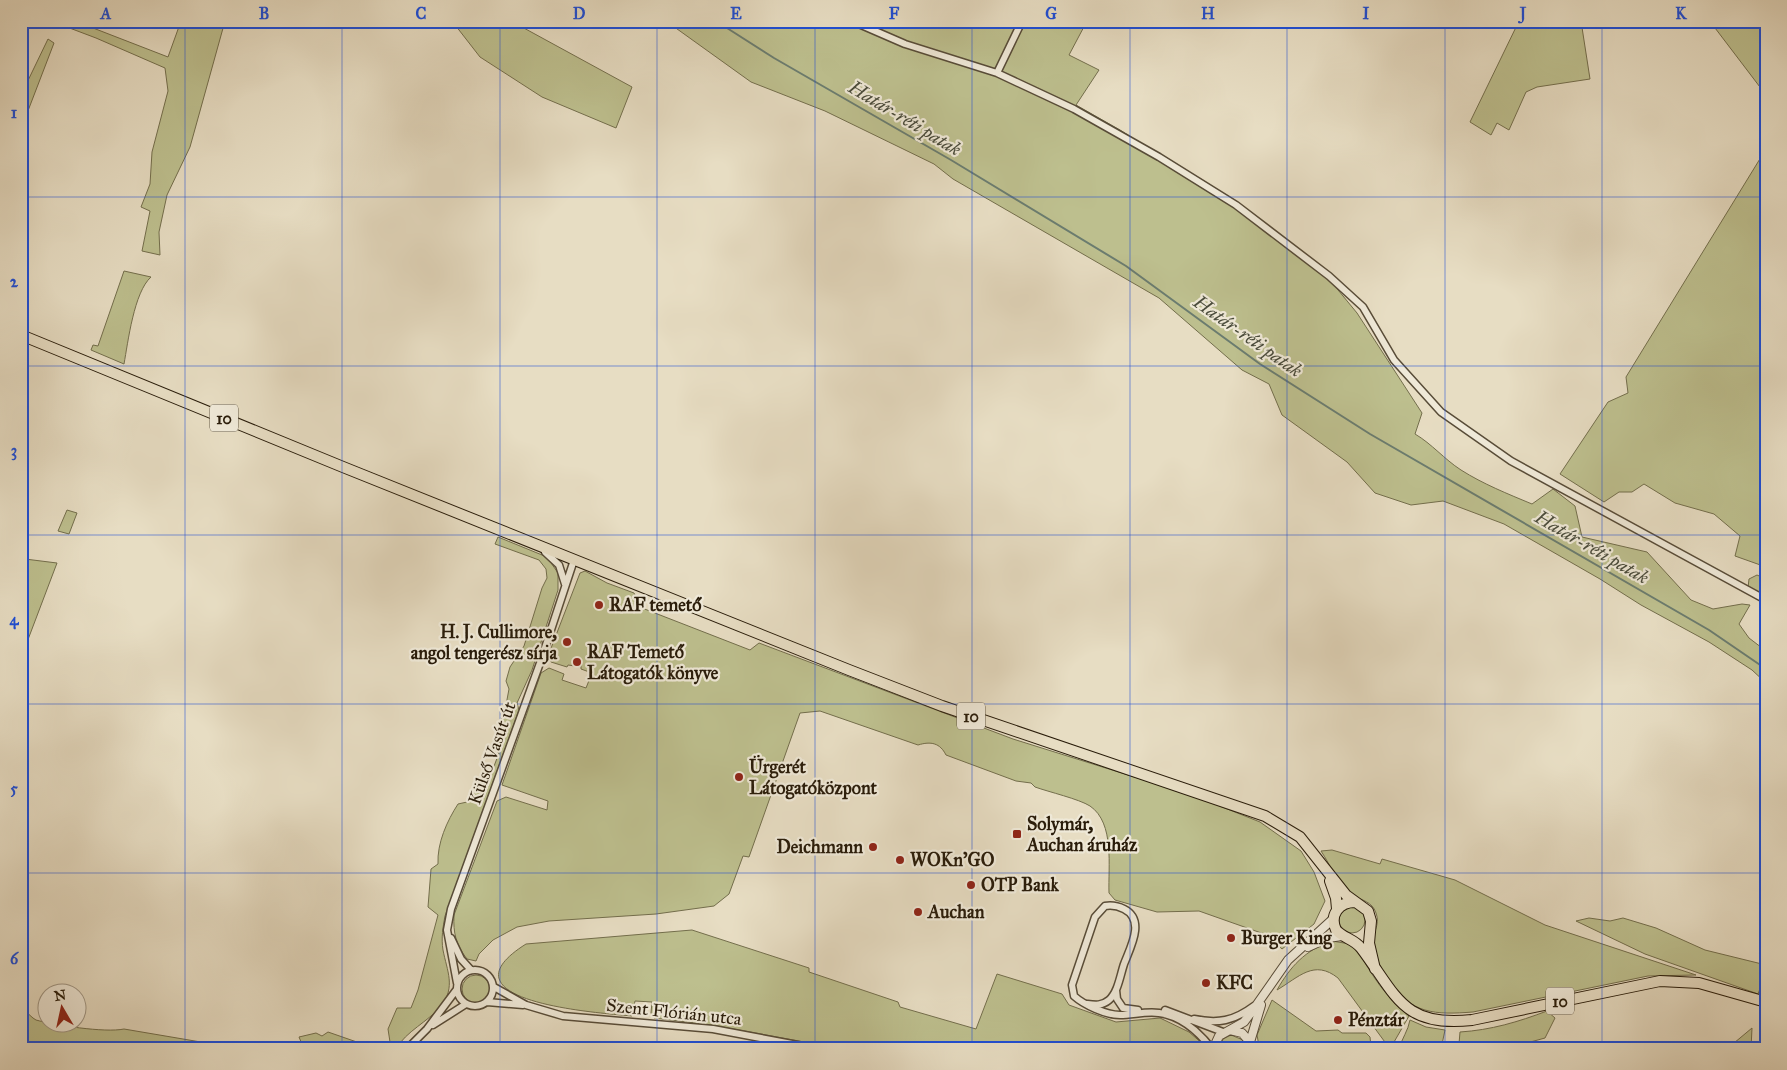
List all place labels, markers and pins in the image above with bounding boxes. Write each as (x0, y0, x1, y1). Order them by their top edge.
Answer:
place label: RAF temető (609, 594, 702, 616)
marker: RAF temető (593, 599, 605, 611)
place label: H. J. Cullimore, angol tengerész sírja (411, 621, 557, 665)
marker: H. J. Cullimore, angol tengerész sírja (561, 636, 573, 648)
place label: RAF Temető Látogatók könyve (587, 641, 719, 685)
marker: RAF Temető Látogatók könyve (571, 656, 583, 668)
place label: Ürgerét Látogatóközpont (749, 755, 878, 800)
marker: Ürgerét Látogatóközpont (733, 771, 745, 783)
place label: Solymár, Auchan áruház (1026, 813, 1138, 856)
marker: Solymár, Auchan áruház (1011, 828, 1023, 840)
place label: Deichmann (777, 836, 863, 858)
marker: Deichmann (867, 841, 879, 853)
place label: WOKn'GO (910, 849, 995, 871)
marker: WOKn'GO (894, 854, 906, 866)
place label: OTP Bank (981, 874, 1059, 896)
marker: OTP Bank (965, 879, 977, 891)
place label: Auchan (927, 901, 985, 923)
marker: Auchan (912, 906, 924, 918)
place label: Burger King (1241, 927, 1332, 950)
marker: Burger King (1225, 932, 1237, 944)
place label: KFC (1216, 972, 1253, 994)
marker: KFC (1200, 977, 1212, 989)
place label: Pénztár (1348, 1009, 1405, 1031)
marker: Pénztár (1332, 1014, 1344, 1026)

